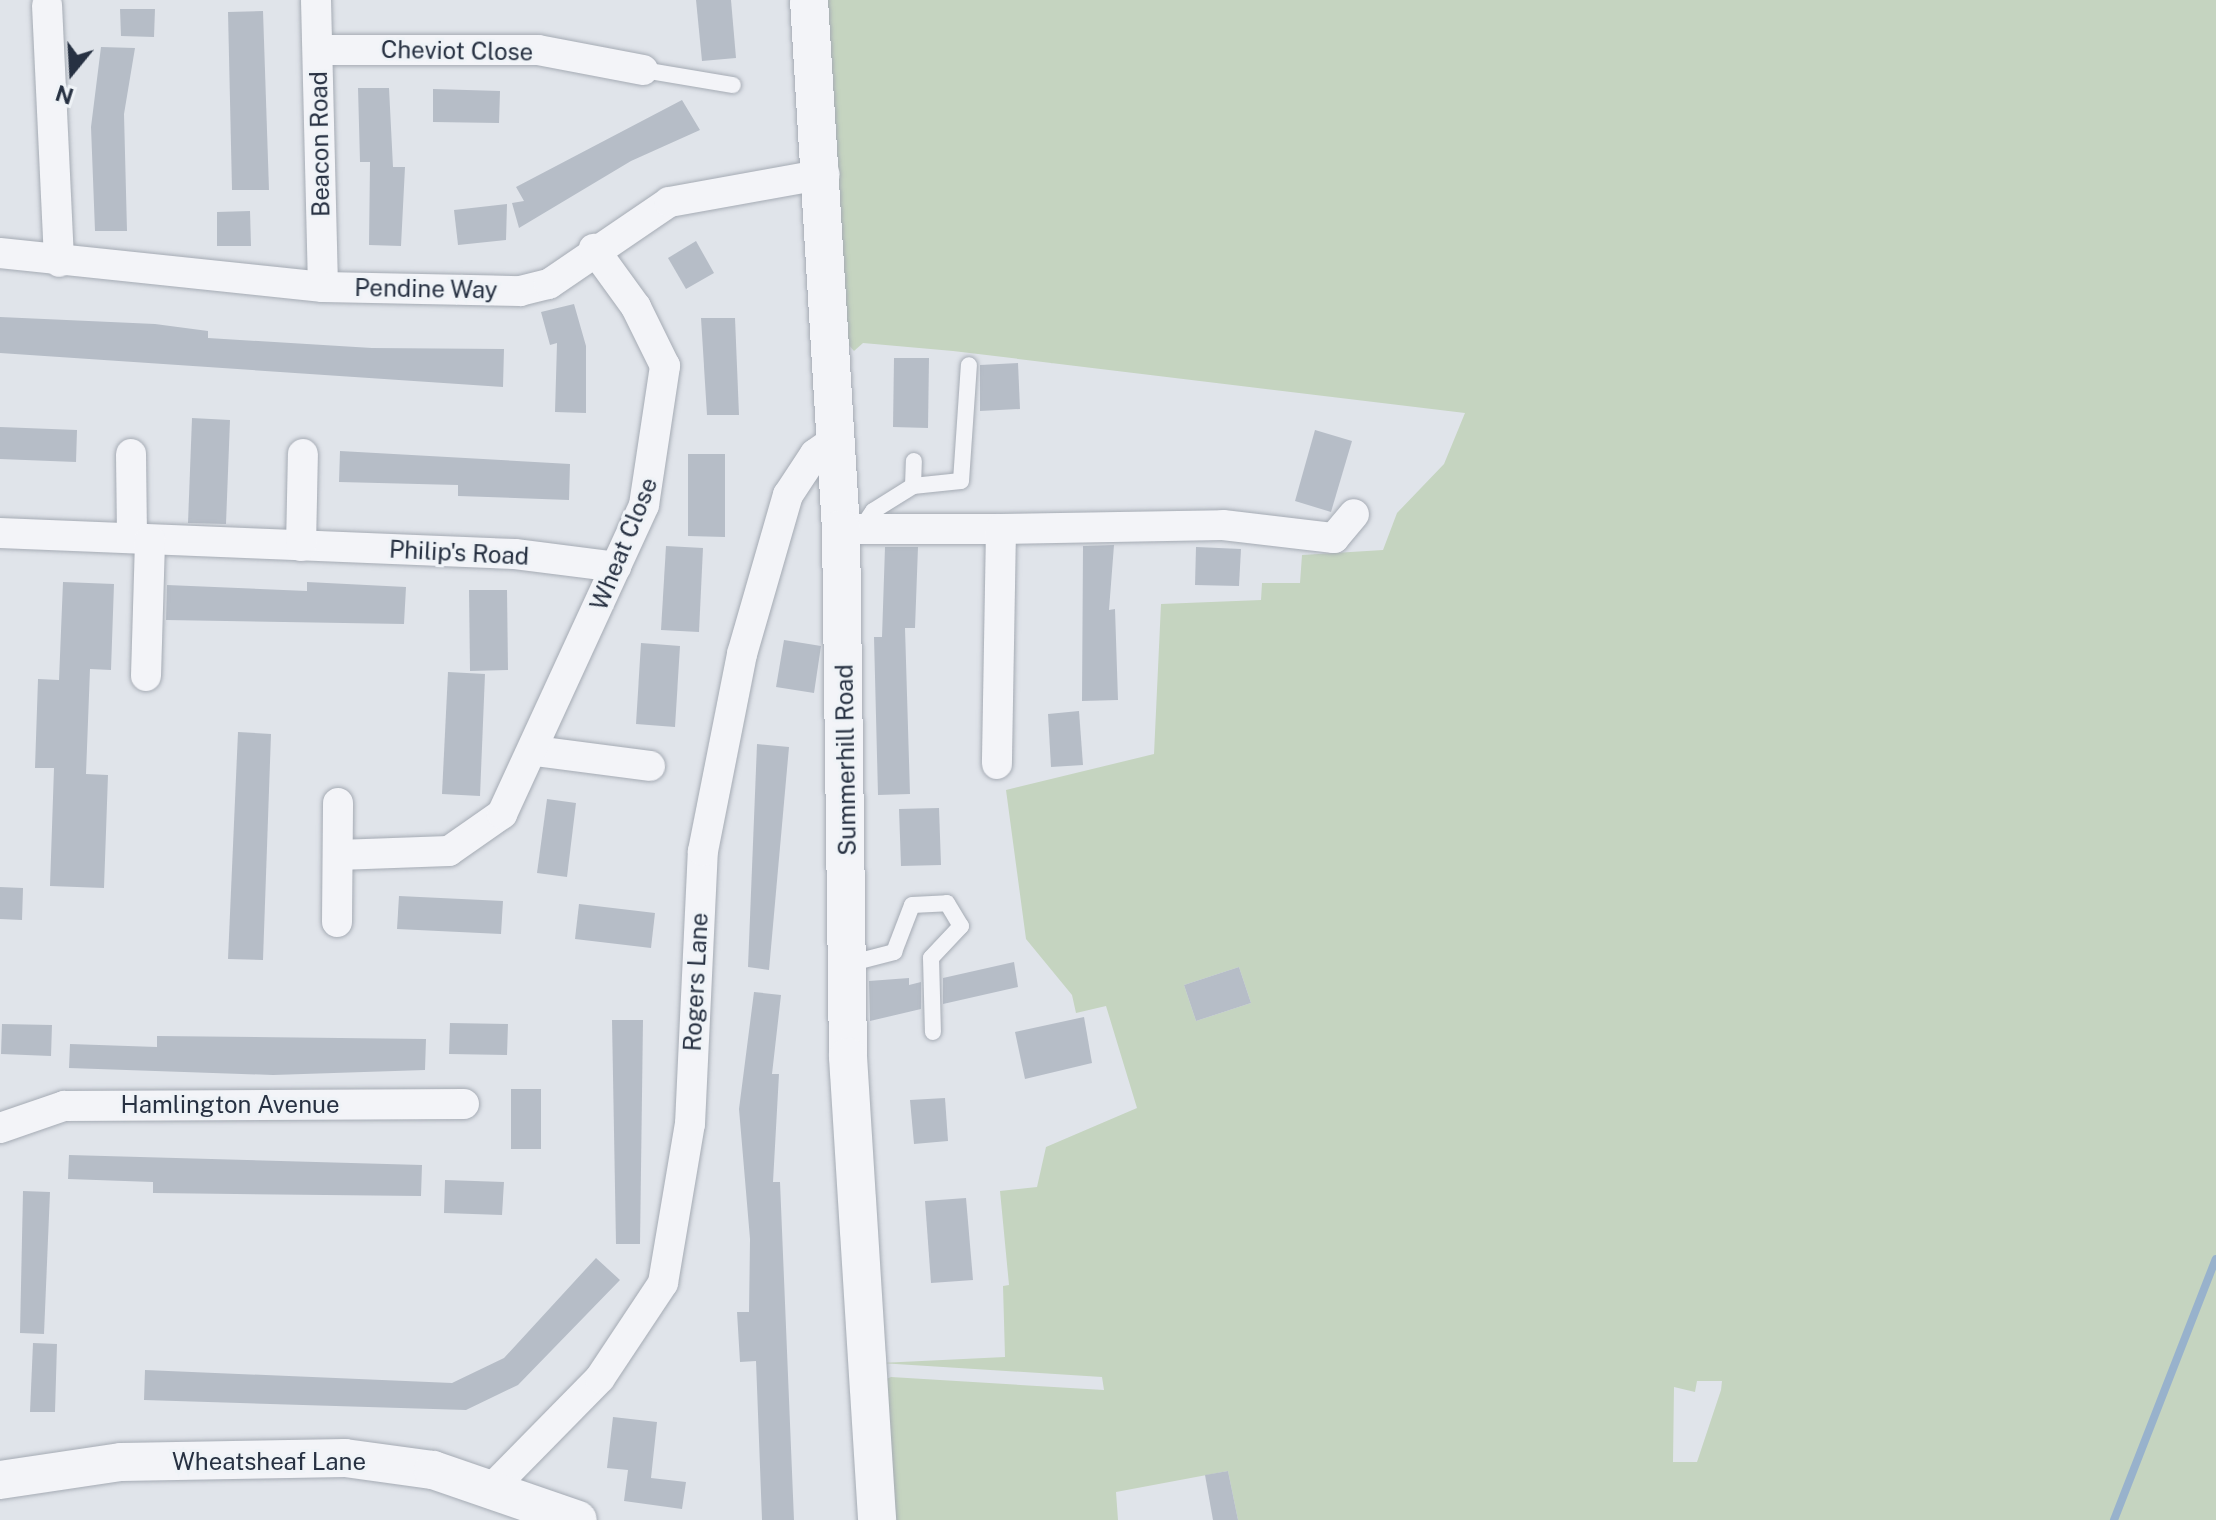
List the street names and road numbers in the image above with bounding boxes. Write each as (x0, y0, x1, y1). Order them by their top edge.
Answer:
street label: Cheviot Close (381, 35, 533, 67)
street label: Beacon Road (304, 71, 336, 217)
street label: Pendine Way (354, 273, 498, 305)
street label: Wheat Close (584, 473, 664, 615)
street label: Philip's Road (388, 535, 530, 571)
street label: Summerhill Road (830, 664, 862, 856)
street label: Rogers Lane (678, 912, 714, 1052)
street label: Hamlington Avenue (120, 1091, 340, 1119)
street label: Wheatsheaf Lane (172, 1448, 366, 1476)

